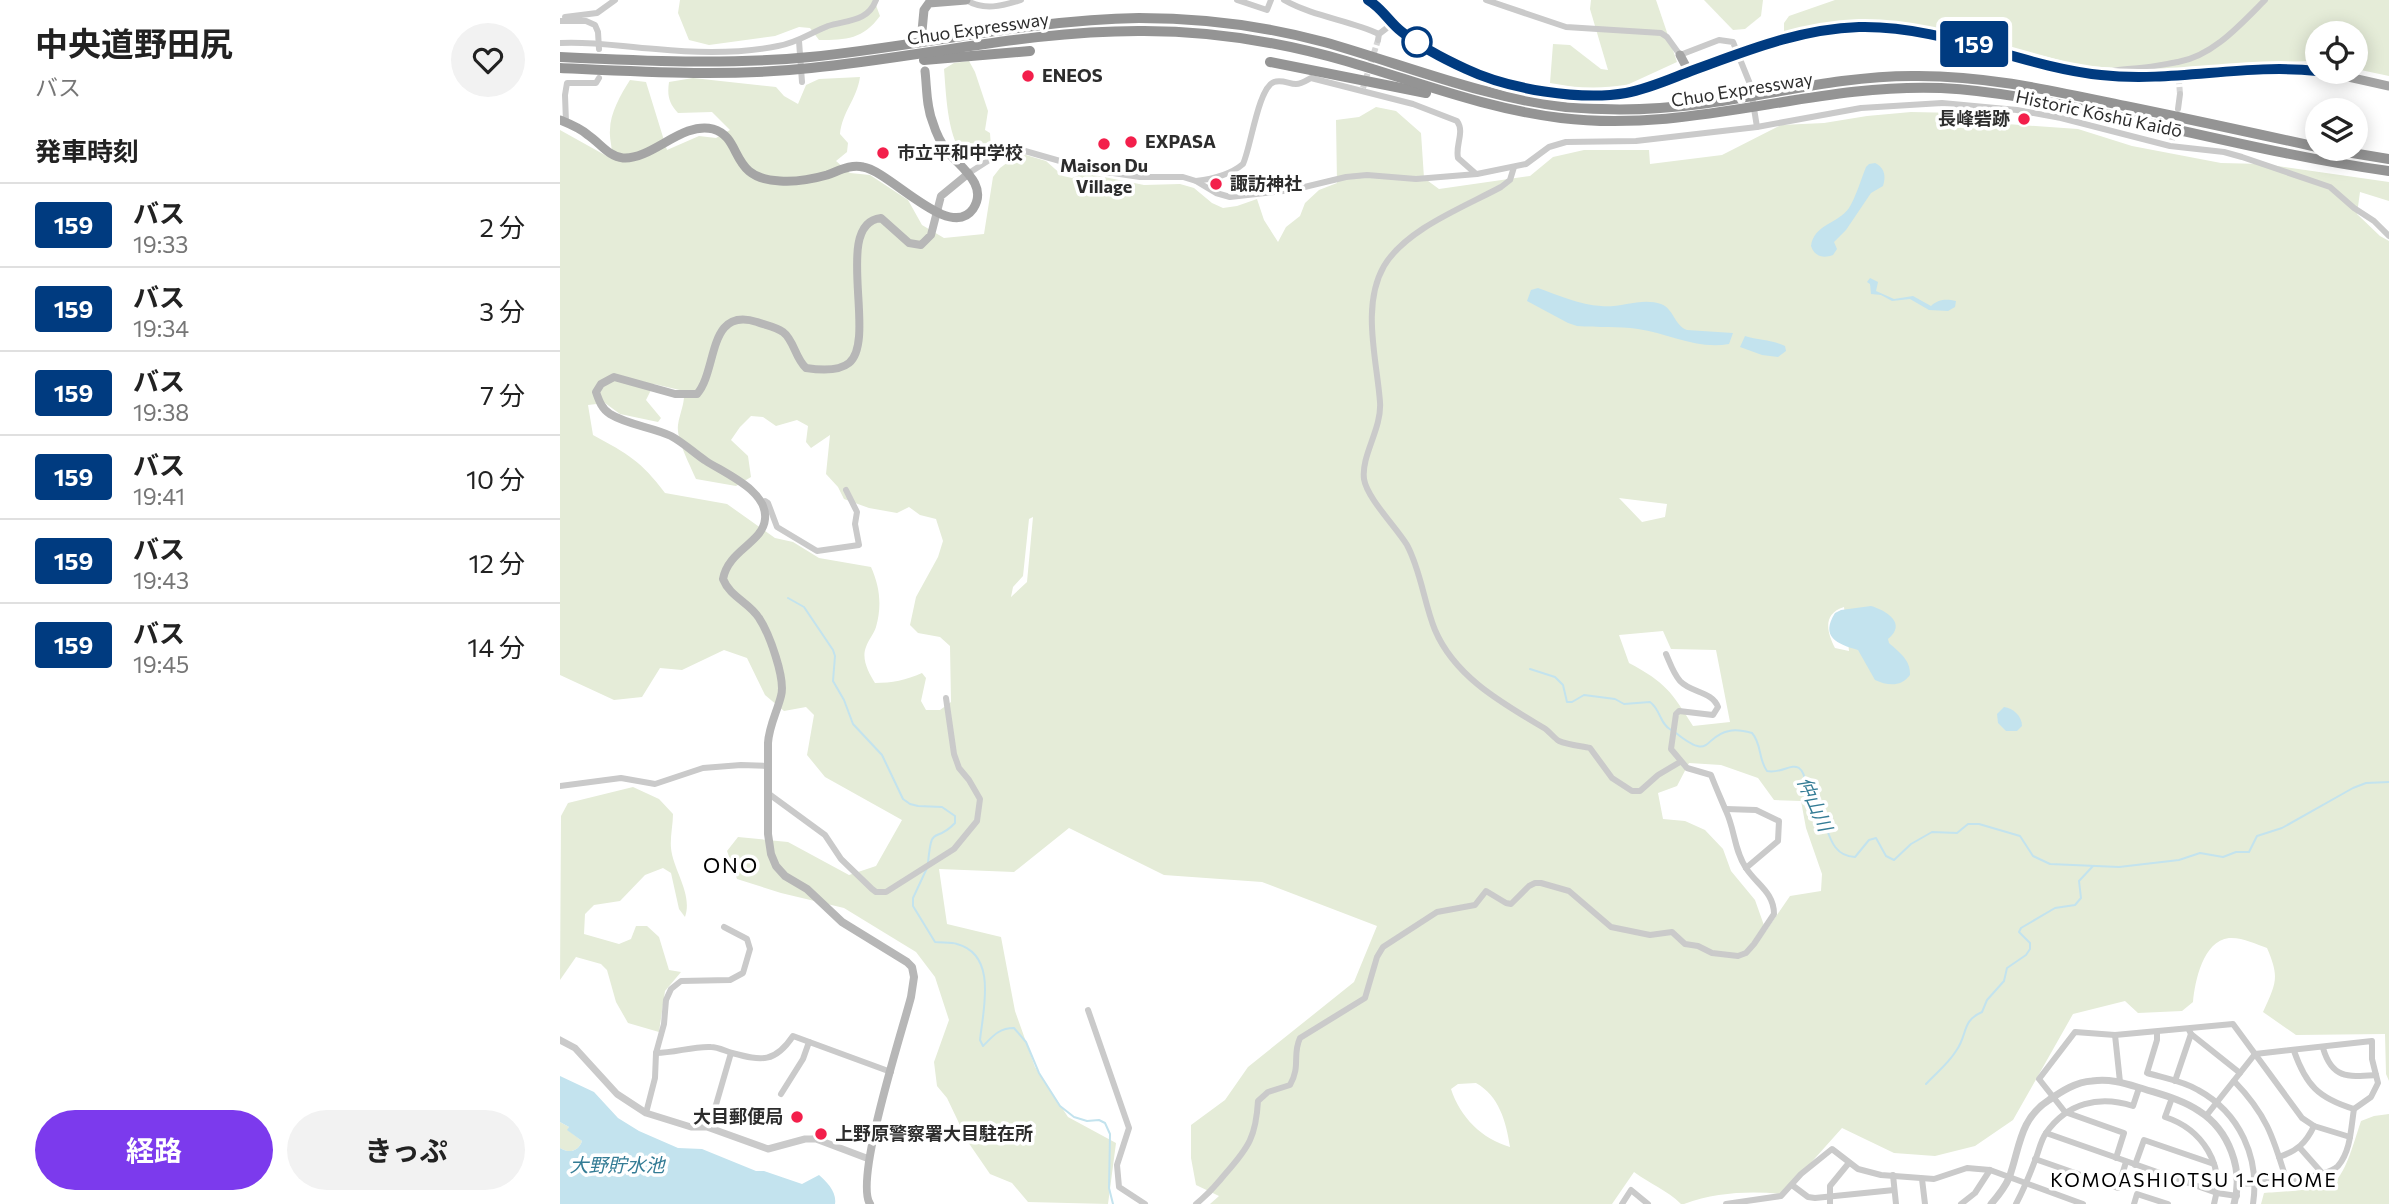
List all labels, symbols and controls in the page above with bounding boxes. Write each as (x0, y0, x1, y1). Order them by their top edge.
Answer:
street label: Chuo Expressway (905, 7, 1050, 49)
line badge: 159 (1934, 21, 2014, 67)
map controls (2305, 21, 2368, 161)
button: locate (2305, 21, 2368, 84)
text: 中央道野田尻 (35, 22, 233, 63)
button: heart (451, 23, 525, 97)
unlabelled marker (1402, 27, 1432, 57)
text: 159 (1954, 29, 1994, 58)
place label: ENEOS (1042, 64, 1103, 86)
street label: Chuo Expressway (1669, 67, 1814, 111)
marker: ENEOS (1020, 68, 1036, 84)
text: バス (35, 73, 81, 101)
street label: Historic Kōshū Kaidō (2014, 85, 2184, 141)
button: layers (2305, 98, 2368, 161)
place label: 長峰砦跡 (1938, 107, 2010, 129)
marker: 長峰砦跡 (2016, 111, 2032, 127)
place label: EXPASA (1145, 130, 1216, 152)
marker: EXPASA (1123, 134, 1139, 150)
text: 発車時刻 (35, 135, 139, 166)
marker: Maison Du Village (1096, 136, 1112, 152)
place label: 市立平和中学校 (897, 141, 1023, 163)
marker: 市立平和中学校 (875, 145, 891, 161)
place label: Maison Du Village (1060, 154, 1148, 197)
place label: 諏訪神社 (1230, 172, 1302, 194)
marker: 諏訪神社 (1208, 176, 1224, 192)
text: バス (133, 197, 185, 228)
text: 159 (54, 210, 93, 239)
text: 2 分 (480, 211, 525, 242)
text: 19:33 (133, 230, 188, 258)
text: バス (133, 281, 185, 312)
text: 159 (54, 294, 93, 323)
text: 3 分 (479, 295, 525, 326)
text: 19:34 (133, 314, 189, 342)
text: バス (133, 365, 185, 396)
text: 159 (54, 378, 93, 407)
text: 7 分 (480, 379, 525, 410)
text: 19:38 (133, 398, 189, 426)
text: バス (133, 449, 185, 480)
text: 159 (54, 462, 93, 491)
text: 10 分 (466, 463, 525, 494)
text: 19:41 (133, 482, 185, 510)
text: バス (133, 533, 185, 564)
text: 159 (54, 546, 93, 575)
text: 12 分 (468, 547, 525, 578)
text: 19:43 (133, 566, 189, 594)
text: バス (133, 617, 185, 648)
text: 159 (54, 630, 93, 659)
text: 14 分 (467, 631, 525, 662)
text: 19:45 (133, 650, 189, 678)
water label: 仲山川 (1793, 773, 1838, 836)
district label: ONO (703, 852, 759, 877)
place label: 大目郵便局 (693, 1105, 783, 1127)
marker: 大目郵便局 (789, 1109, 805, 1125)
button: 経路 (35, 1110, 273, 1190)
button: きっぷ (287, 1110, 525, 1190)
place label: 上野原警察署大目駐在所 (835, 1122, 1033, 1144)
marker: 上野原警察署大目駐在所 (813, 1126, 829, 1142)
water label: 大野貯水池 (569, 1153, 666, 1176)
district label: KOMOASHIOTSU 1-CHOME (2050, 1168, 2338, 1191)

